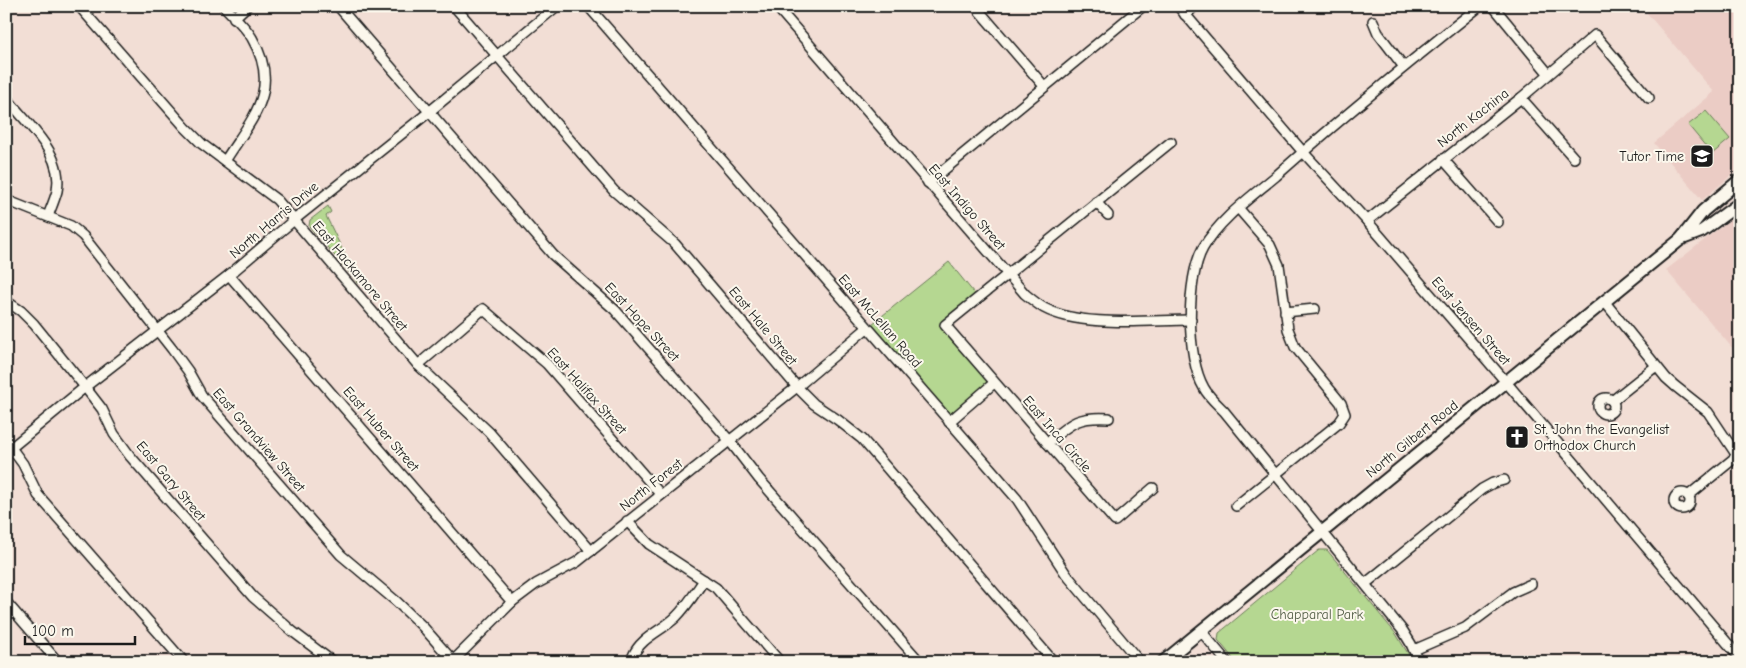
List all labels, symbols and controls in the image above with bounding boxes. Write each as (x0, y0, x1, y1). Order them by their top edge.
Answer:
street label: North Kachina (1434, 85, 1512, 151)
school or university icon: Tutor Time (1689, 143, 1715, 169)
place label: Tutor Time (1619, 148, 1684, 165)
street label: East Indigo Street (925, 160, 1010, 254)
street label: North Harris Drive (226, 178, 322, 262)
street label: East Hackamore Street (309, 217, 412, 335)
street label: East McLellan Road (835, 271, 925, 371)
street label: East Jensen Street (1428, 273, 1515, 369)
street label: East Hope Street (601, 279, 684, 366)
street label: East Hale Street (725, 283, 801, 370)
street label: East Halifax Street (544, 344, 631, 439)
street label: East Huber Street (339, 383, 423, 476)
street label: East Grandview Street (209, 385, 309, 496)
street label: East Inca Circle (1019, 392, 1095, 476)
street label: North Gilbert Road (1363, 397, 1461, 481)
place label: St. John the Evangelist Orthodox Church (1534, 421, 1670, 454)
church icon: St. John the Evangelist Orthodox Church (1504, 424, 1530, 450)
street label: East Gary Street (133, 438, 210, 525)
street label: North Forest (616, 455, 687, 515)
park label: Chapparal Park (1271, 606, 1363, 623)
scale bar (25, 613, 135, 645)
text: 100 m (32, 622, 74, 640)

